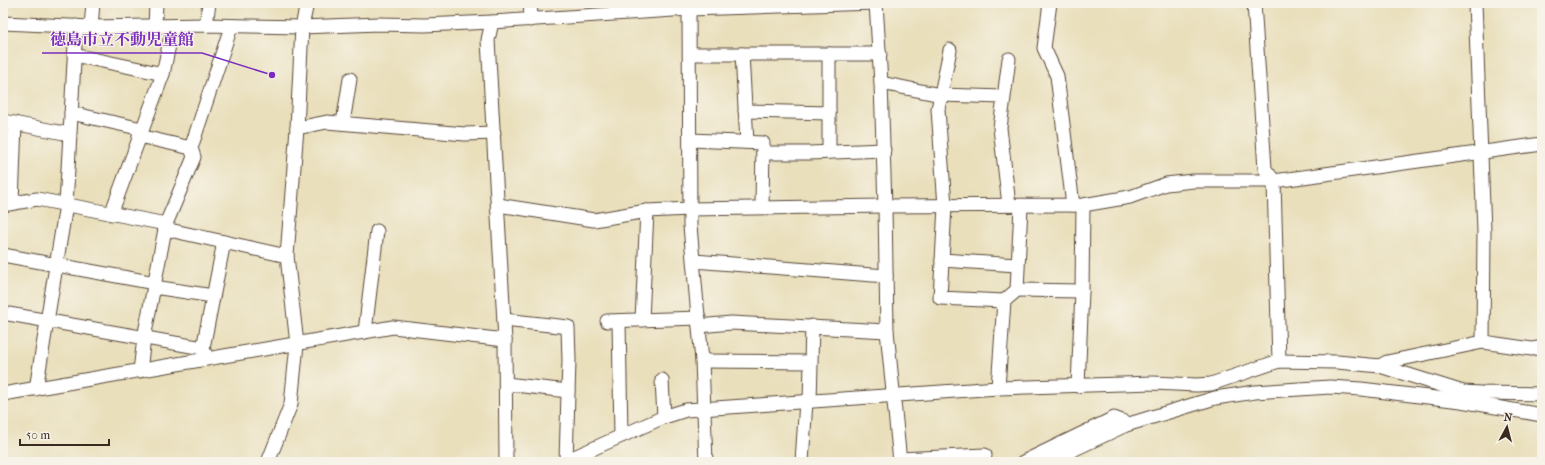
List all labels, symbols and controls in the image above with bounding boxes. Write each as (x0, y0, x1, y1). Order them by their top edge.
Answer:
callout: 徳島市立不動児童館 (42, 25, 202, 53)
text: 徳島市立不動児童館 (50, 30, 194, 49)
north arrow (1487, 407, 1527, 447)
text: N (1503, 411, 1514, 425)
scale bar (20, 421, 109, 447)
text: 50 m (26, 428, 50, 442)

